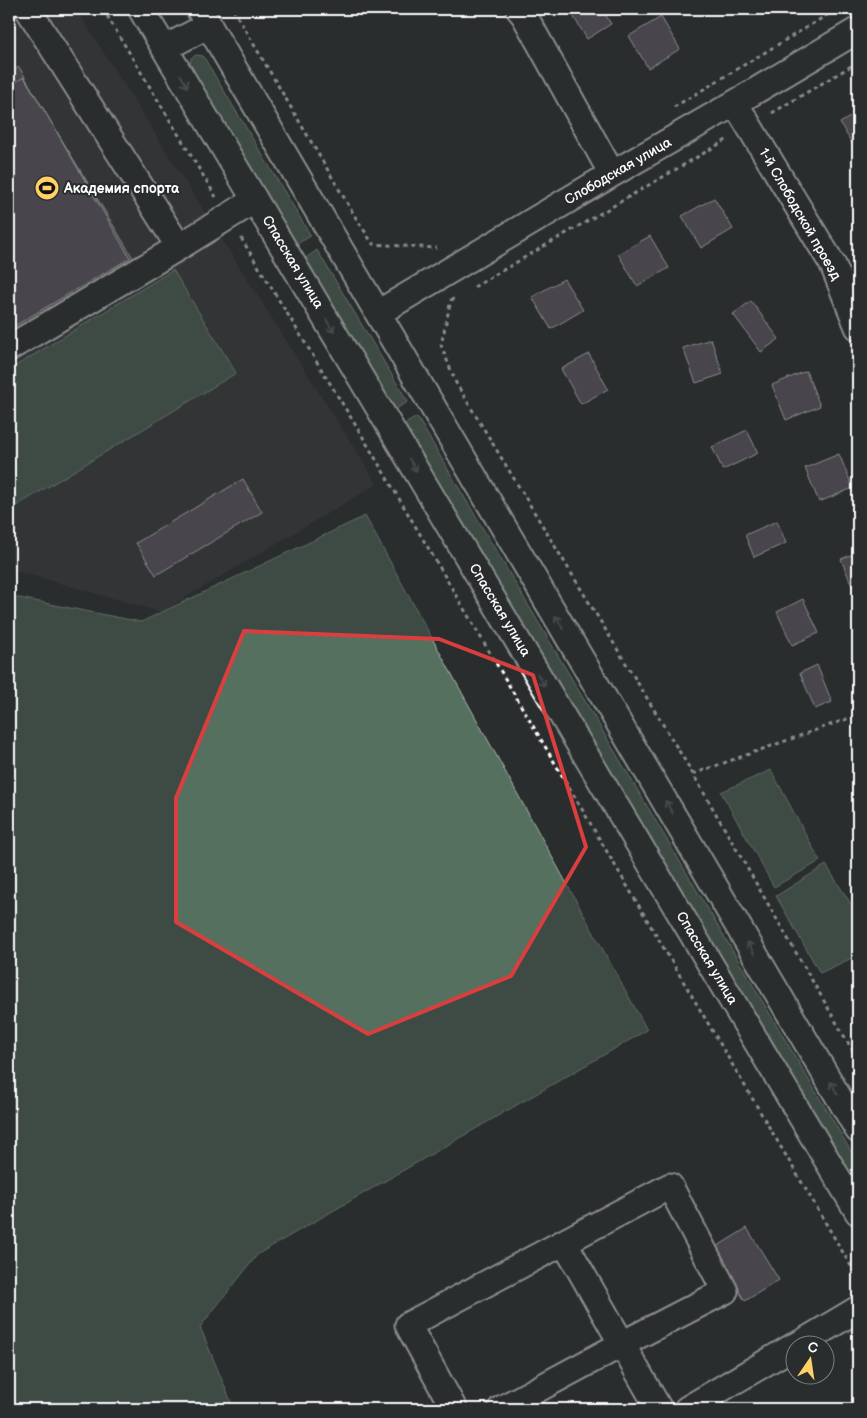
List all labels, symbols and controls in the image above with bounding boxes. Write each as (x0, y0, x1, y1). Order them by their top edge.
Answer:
one-way arrow (180, 73, 190, 87)
street label: Слободская улица (562, 133, 675, 208)
street label: 1-й Слободской проезд (755, 145, 845, 283)
sports icon: Академия спорта (34, 175, 60, 201)
place label: Академия спорта (63, 180, 180, 197)
street label: Спасская улица (259, 212, 328, 312)
one-way arrow (326, 318, 336, 332)
one-way arrow (409, 458, 419, 472)
street label: Спасская улица (466, 560, 535, 660)
one-way arrow (554, 616, 564, 630)
one-way arrow (537, 672, 547, 686)
one-way arrow (663, 801, 673, 815)
street label: Спасская улица (673, 908, 742, 1008)
one-way arrow (746, 940, 756, 955)
one-way arrow (828, 1081, 838, 1095)
north arrow (784, 1336, 834, 1386)
text: С (806, 1338, 820, 1357)

